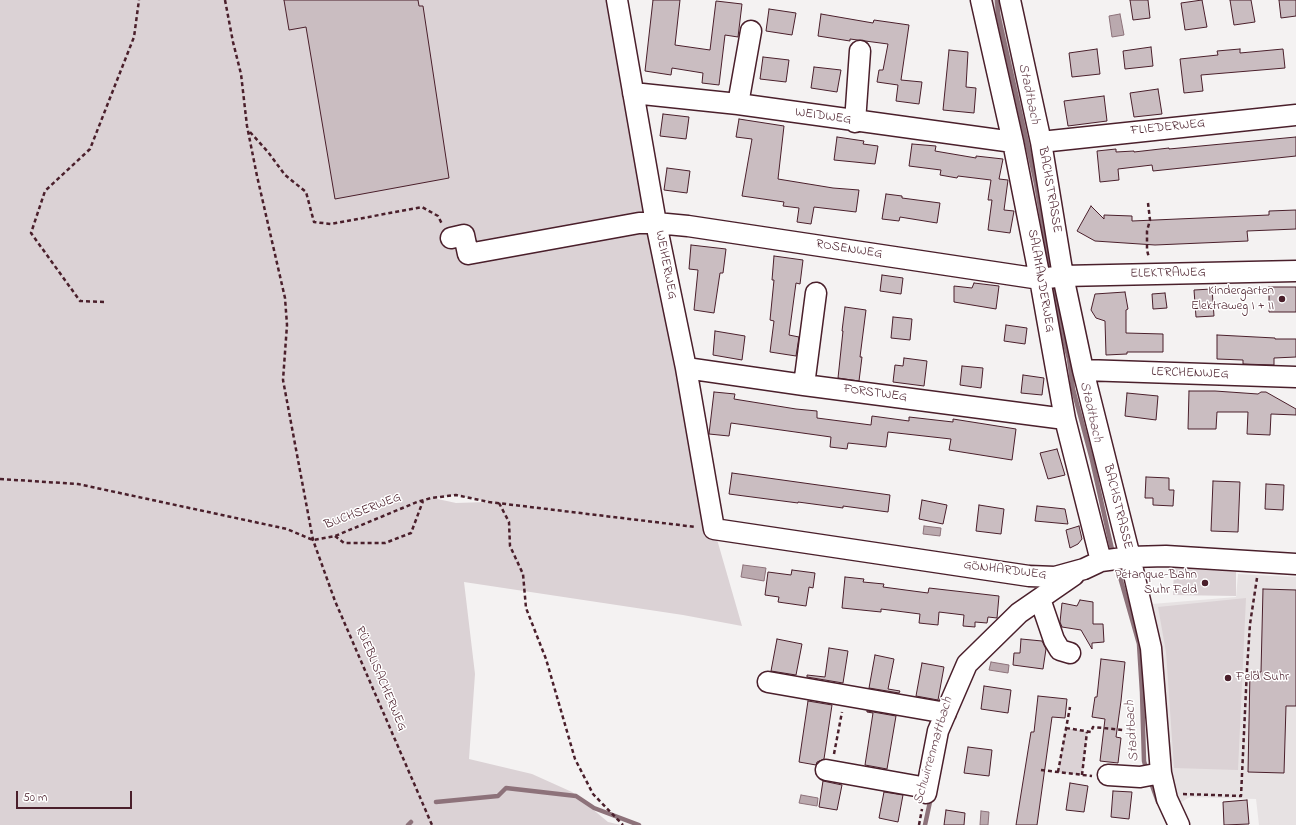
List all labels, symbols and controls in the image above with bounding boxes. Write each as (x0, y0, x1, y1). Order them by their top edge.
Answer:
water label: Stadtbach (1013, 62, 1043, 126)
street label: WEIDWEG (794, 105, 852, 129)
street label: FLIEDERWEG (1130, 116, 1206, 140)
street label: BACHSTRASSE (1034, 146, 1064, 234)
street label: SALAMANDERWEG (1023, 228, 1057, 334)
street label: WEIHERWEG (651, 229, 679, 301)
street label: ROSENWEG (815, 237, 883, 263)
street label: ELEKTRAWEG (1130, 266, 1206, 282)
place label: Kindergarten Elektraweg I + II (1191, 284, 1274, 315)
marker: Kindergarten Elektraweg I + II (1277, 294, 1287, 304)
street label: LERCHENWEG (1151, 365, 1229, 383)
water label: Stadtbach (1075, 380, 1105, 444)
street label: FORSTWEG (842, 382, 908, 406)
street label: BACHSTRASSE (1099, 463, 1135, 551)
street label: BUCHSERWEG (322, 490, 404, 534)
street label: GÖNHARDWEG (963, 558, 1047, 584)
place label: Pétanque-Bahn Suhr Feld (1115, 568, 1197, 599)
marker: Pétanque-Bahn Suhr Feld (1200, 578, 1210, 588)
street label: RÜEBLISACHERWEG (351, 624, 409, 734)
place label: Feld Suhr (1236, 670, 1289, 686)
marker: Feld Suhr (1223, 673, 1233, 683)
water label: Schwirrenmattbach (911, 695, 957, 807)
water label: Stadtbach (1122, 700, 1144, 762)
scale bar (18, 783, 134, 809)
text: 50 m (23, 789, 47, 807)

